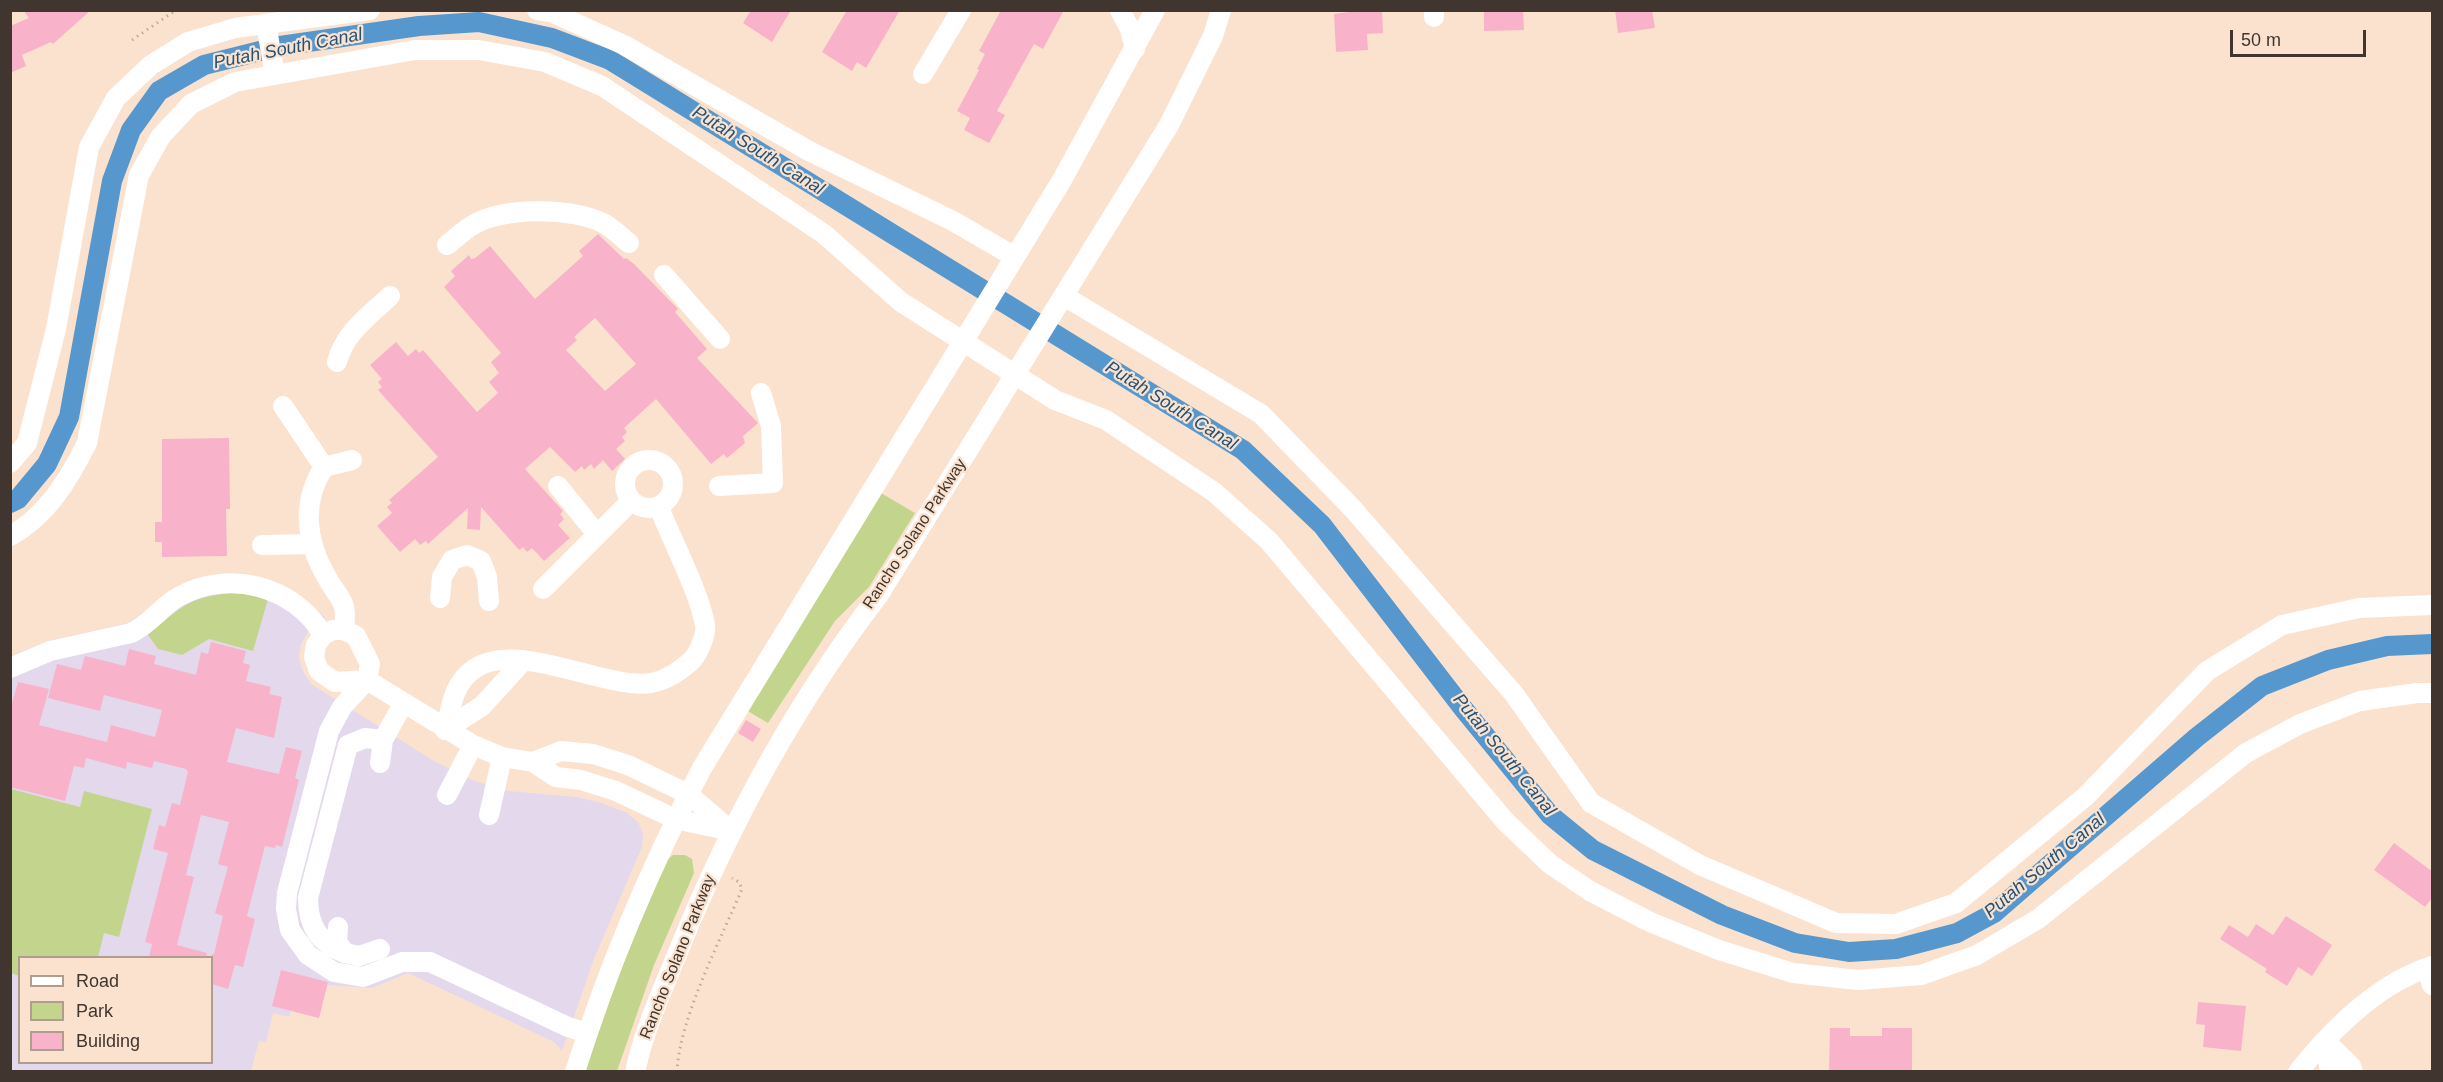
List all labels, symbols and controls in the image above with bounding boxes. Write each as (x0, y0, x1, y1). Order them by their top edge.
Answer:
scale bar (2233, 18, 2370, 56)
water label: Putah South Canal (212, 24, 364, 74)
text: 50 m (2241, 30, 2281, 50)
water label: Putah South Canal (688, 102, 828, 200)
water label: Putah South Canal (1101, 357, 1241, 455)
street label: Rancho Solano Parkway (859, 455, 971, 613)
water label: Putah South Canal (1448, 689, 1560, 821)
water label: Putah South Canal (1980, 809, 2110, 923)
street label: Rancho Solano Parkway (636, 872, 720, 1042)
legend (18, 956, 213, 1064)
text: Road (76, 971, 119, 991)
text: Park (76, 1001, 113, 1021)
text: Building (76, 1031, 140, 1051)

